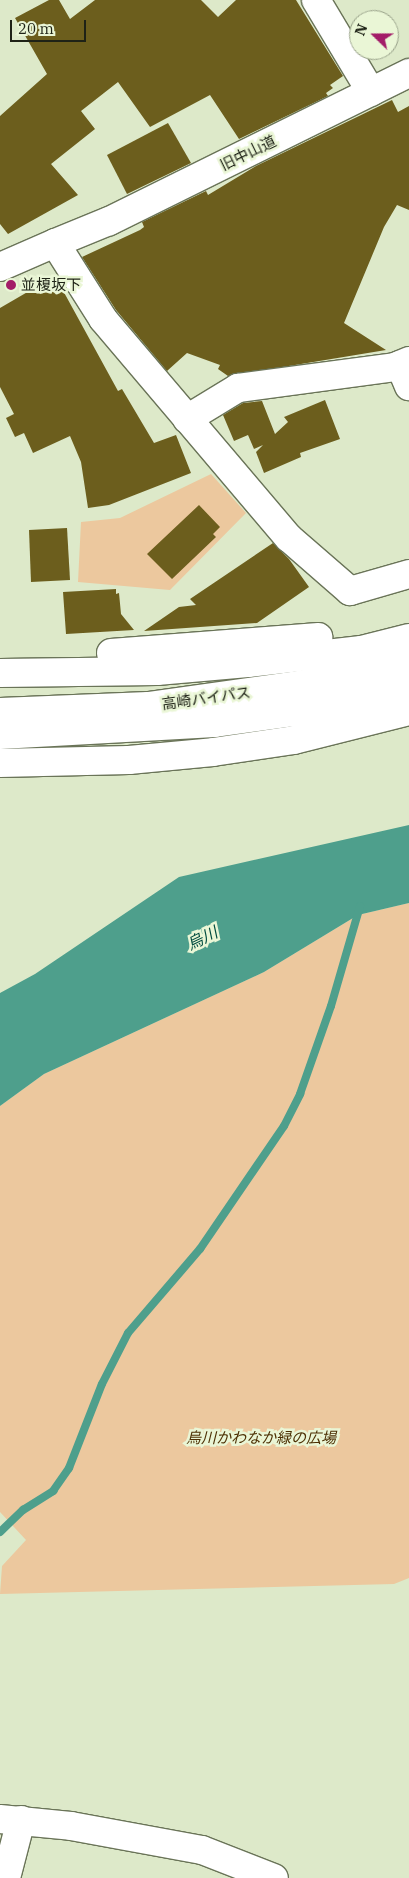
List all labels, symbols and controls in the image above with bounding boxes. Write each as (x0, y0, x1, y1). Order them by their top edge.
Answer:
scale bar (12, 10, 89, 42)
north arrow (349, 10, 399, 60)
text: 20 m (18, 19, 54, 38)
text: N (351, 21, 371, 38)
street label: 旧中山道 (217, 132, 279, 174)
place label: 並榎坂下 (21, 276, 81, 294)
marker: 並榎坂下 (5, 279, 17, 291)
street label: 高崎バイパス (160, 683, 252, 713)
water label: 烏川 (183, 922, 221, 954)
park label: 烏川かわなか緑の広場 (186, 1429, 336, 1447)

